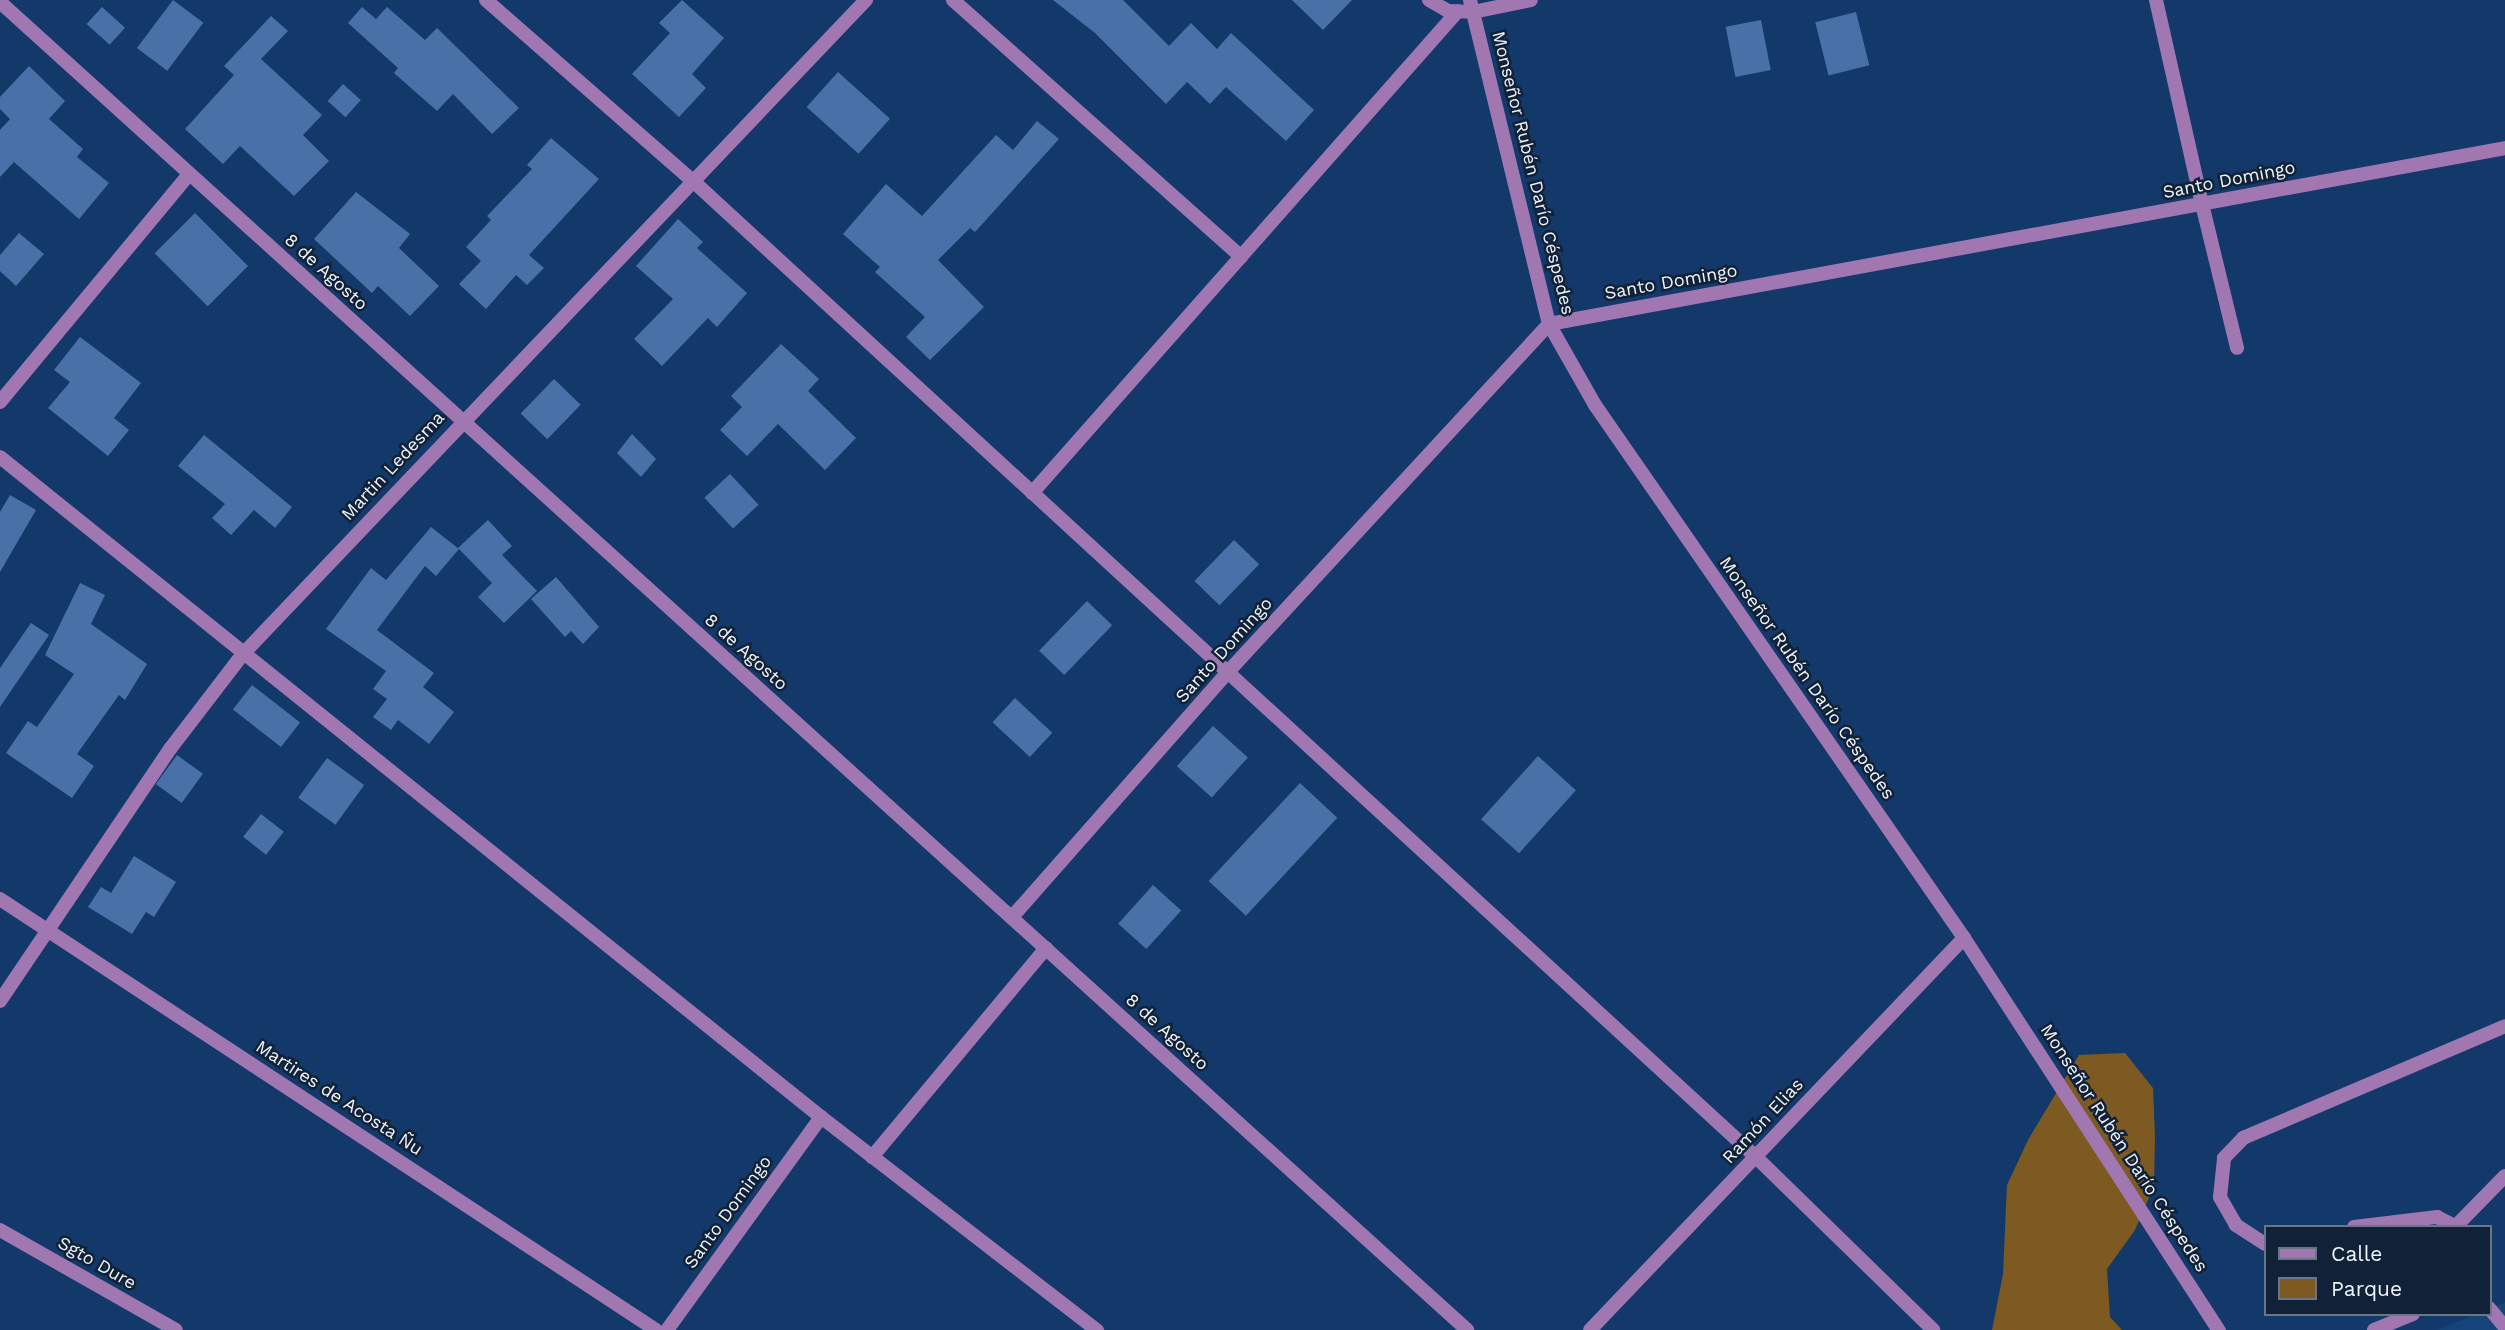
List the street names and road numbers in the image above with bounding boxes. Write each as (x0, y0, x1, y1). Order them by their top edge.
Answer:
street label: Monseñor Rubén Darío Céspedes (1487, 29, 1579, 317)
street label: Santo Domingo (2161, 157, 2297, 203)
street label: 8 de Agosto (280, 229, 372, 315)
street label: Santo Domingo (1603, 260, 1739, 304)
street label: Martin Ledesma (337, 407, 449, 525)
street label: Monseñor Rubén Darío Céspedes (1715, 552, 1899, 804)
street label: Santo Domingo (1171, 593, 1277, 707)
street label: 8 de Agosto (700, 609, 792, 695)
street label: 8 de Agosto (1121, 989, 1213, 1075)
street label: Monseñor Rubén Darío Céspedes (2036, 1020, 2212, 1276)
street label: Martires de Acosta Ñu (251, 1036, 427, 1160)
street label: Ramón Elias (1718, 1074, 1808, 1168)
street label: Santo Domingo (680, 1151, 776, 1273)
street label: Sgto Dure (54, 1232, 140, 1294)

